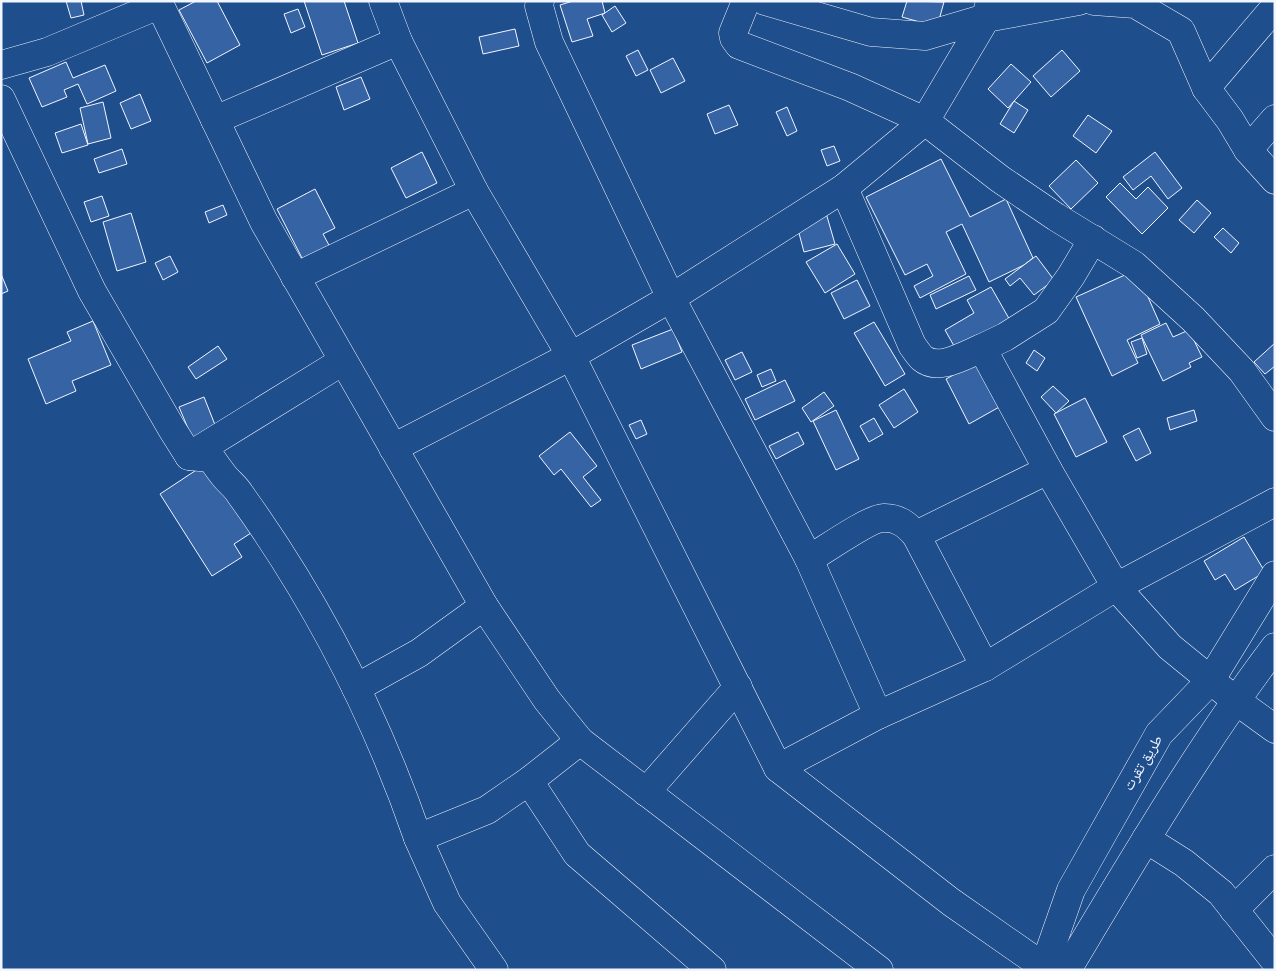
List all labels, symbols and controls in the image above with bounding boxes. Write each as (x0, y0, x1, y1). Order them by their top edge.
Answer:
street label: طريق تقرت (1121, 733, 1167, 794)

